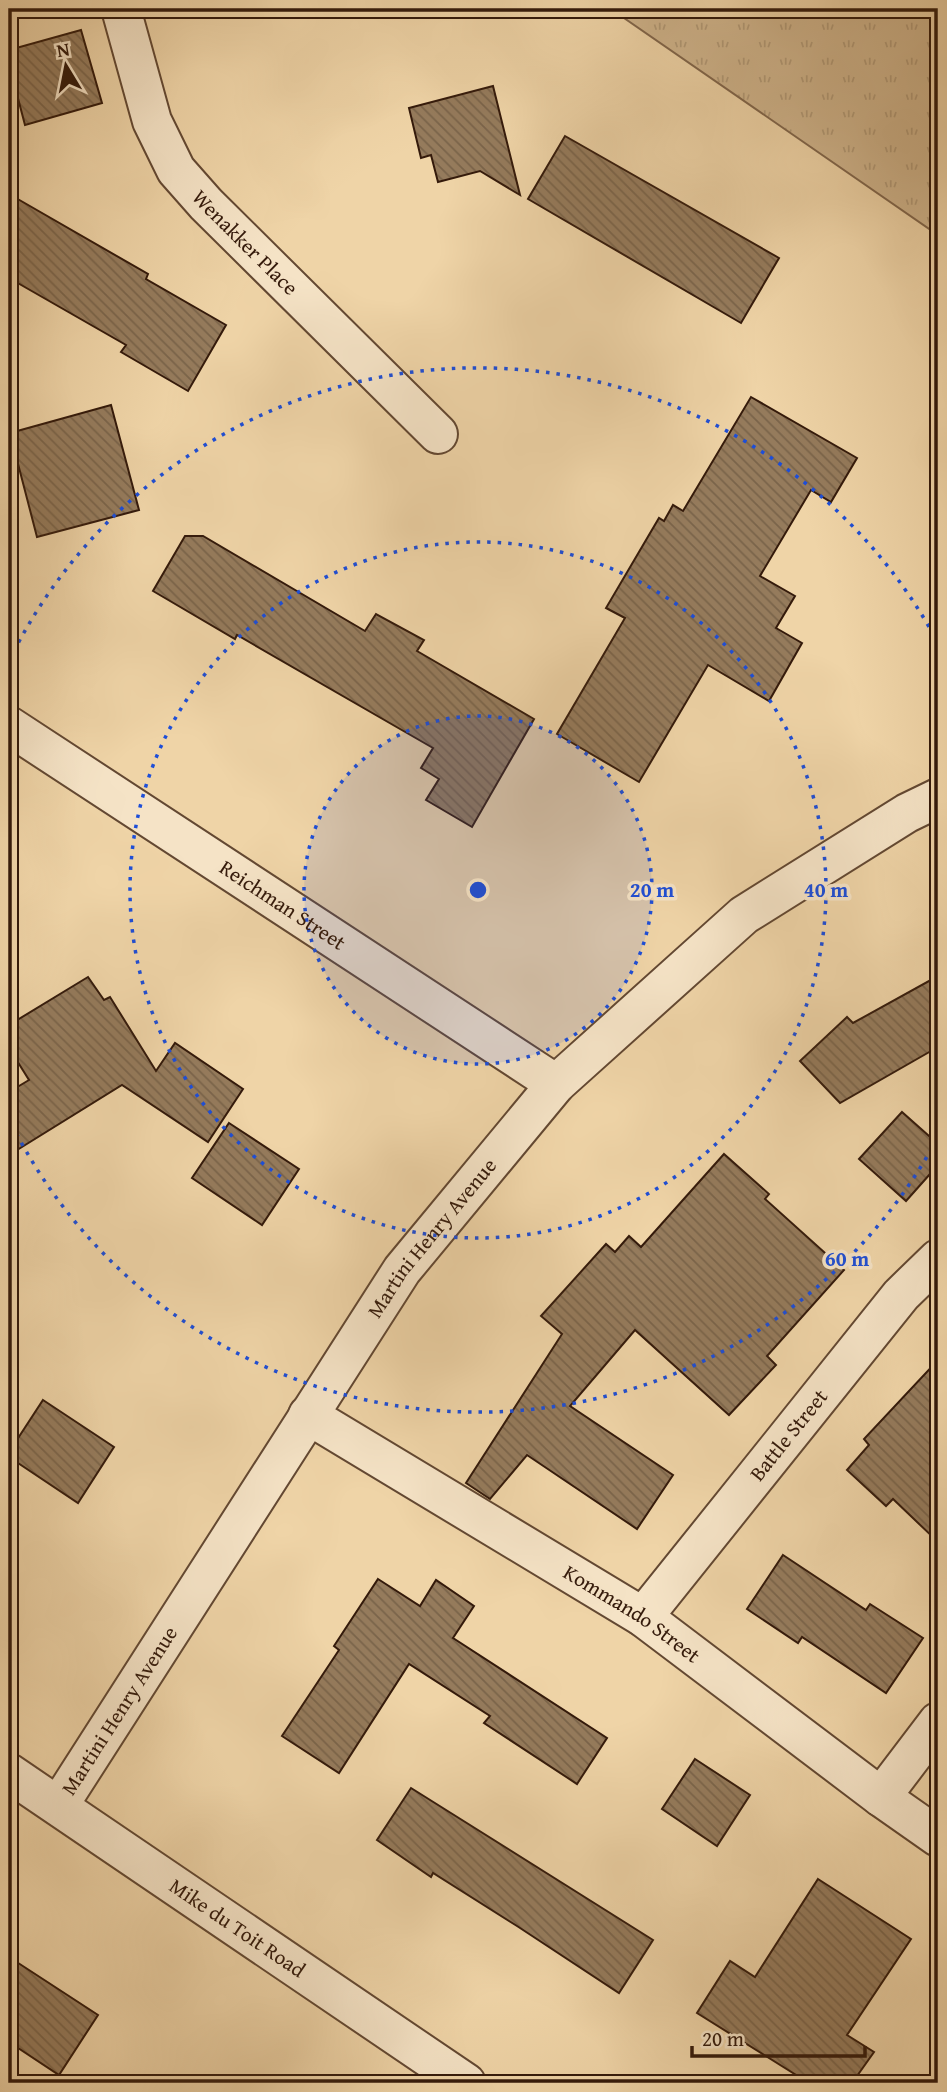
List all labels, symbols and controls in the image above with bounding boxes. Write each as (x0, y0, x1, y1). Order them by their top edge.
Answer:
north arrow (32, 32, 102, 102)
text: N (54, 34, 72, 64)
street label: Wenakker Place (185, 182, 306, 302)
street label: Reichman Street (214, 852, 353, 958)
text: 20 m (630, 874, 674, 905)
text: 40 m (804, 874, 848, 905)
centre of rings (466, 878, 490, 902)
street label: Martini Henry Avenue (359, 1151, 504, 1324)
text: 60 m (825, 1243, 869, 1274)
street label: Battle Street (742, 1382, 835, 1488)
street label: Kommando Street (558, 1556, 708, 1670)
street label: Martini Henry Avenue (53, 1620, 185, 1801)
street label: Mike du Toit Road (163, 1870, 313, 1985)
scale bar (692, 2015, 865, 2059)
text: 20 m (702, 2023, 744, 2054)

